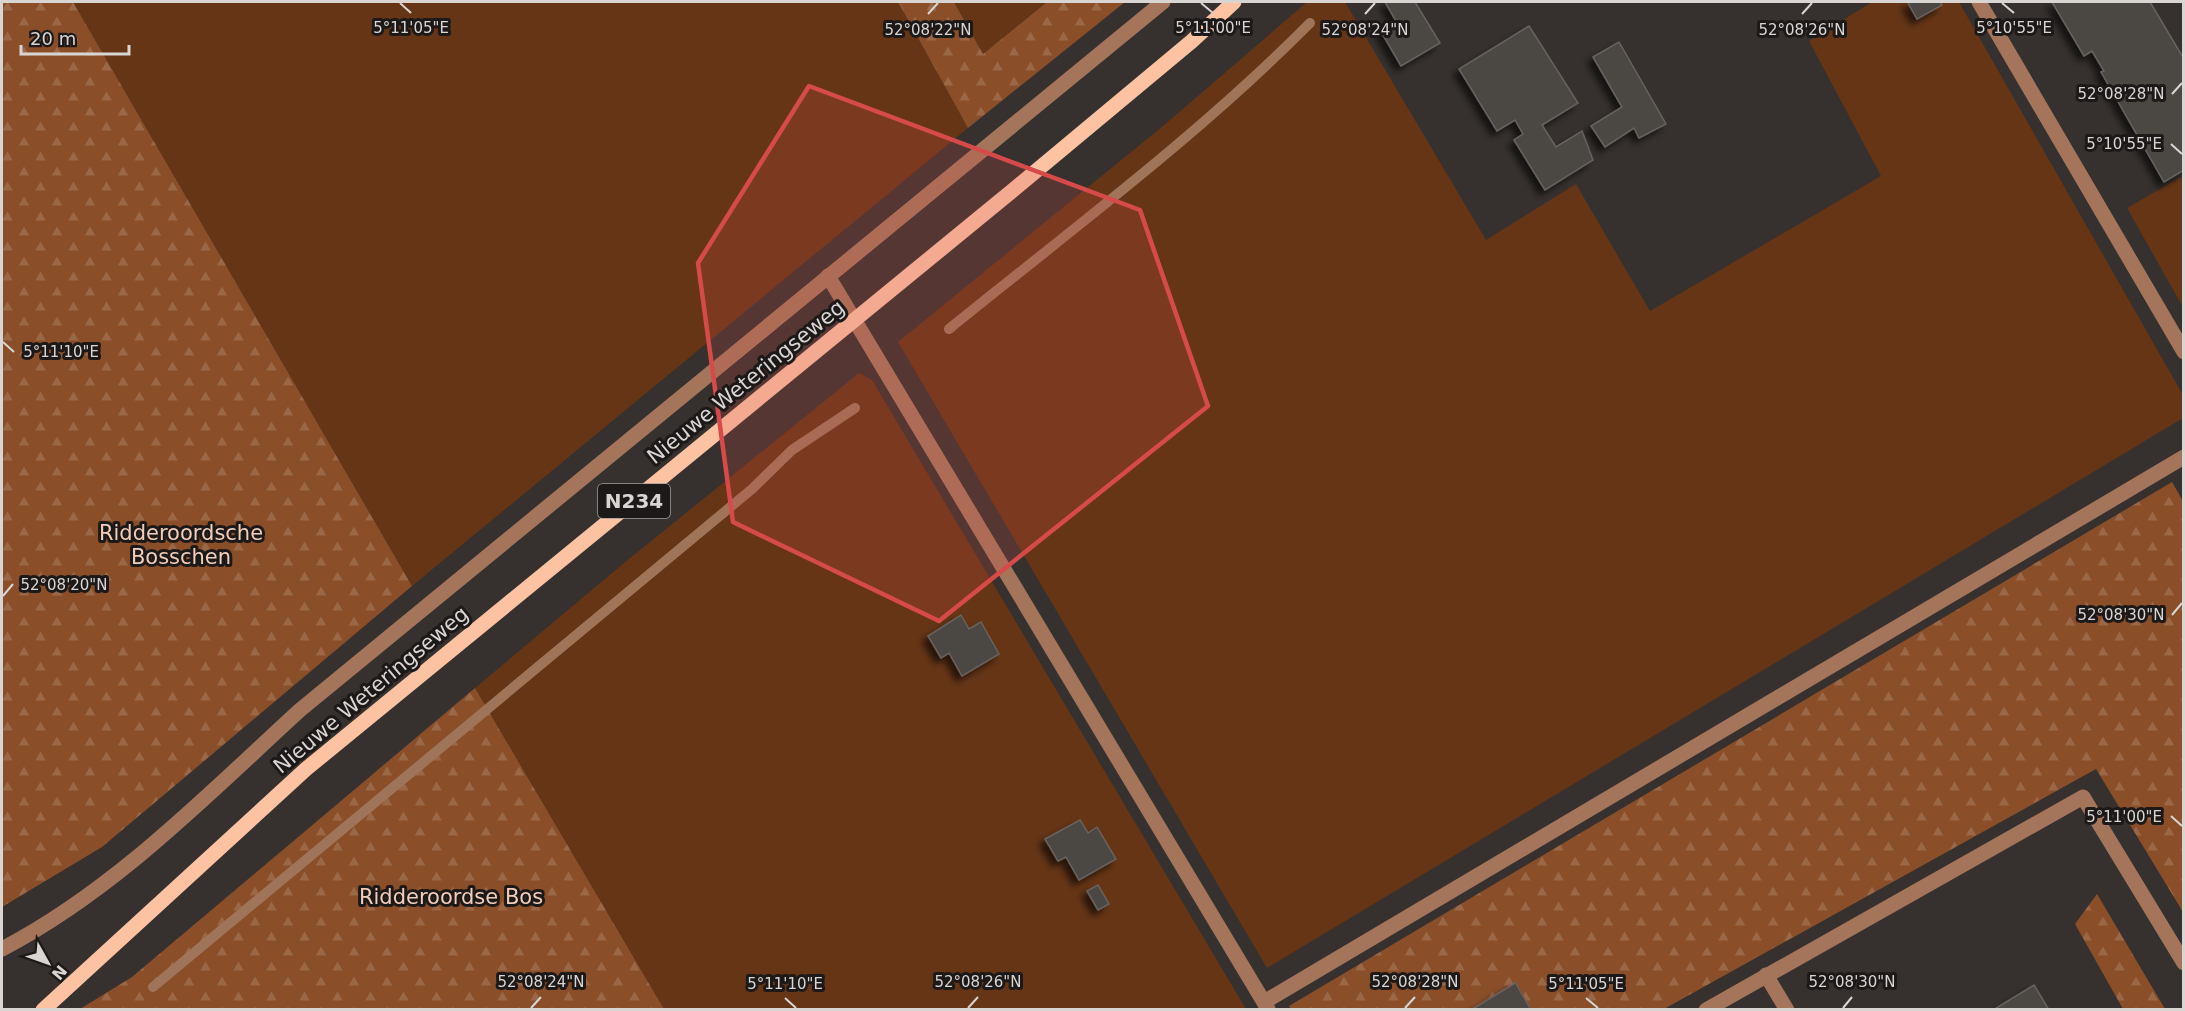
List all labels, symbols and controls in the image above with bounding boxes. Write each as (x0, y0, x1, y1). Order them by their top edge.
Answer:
scale bar (21, 18, 129, 56)
text: 5°11'05"E (373, 19, 449, 37)
text: 5°11'00"E (1175, 19, 1251, 37)
text: 5°10'55"E (1976, 19, 2052, 37)
text: 52°08'22"N (884, 21, 972, 39)
text: 52°08'24"N (1321, 21, 1409, 39)
text: 52°08'26"N (1758, 21, 1846, 39)
text: 20 m (30, 28, 76, 49)
text: 52°08'28"N (2077, 85, 2165, 103)
text: 5°10'55"E (2086, 135, 2162, 153)
street label: Nieuwe Weteringseweg (643, 295, 849, 469)
text: 5°11'10"E (23, 343, 99, 361)
road number: N234 (598, 484, 670, 518)
park label: Ridderoordsche Bosschen (99, 521, 263, 569)
text: 52°08'20"N (20, 576, 108, 594)
street label: Nieuwe Weteringseweg (269, 602, 473, 778)
text: 52°08'30"N (2077, 606, 2165, 624)
text: 5°11'00"E (2086, 808, 2162, 826)
park label: Ridderoordse Bos (359, 885, 543, 909)
north arrow (18, 933, 78, 993)
text: N (48, 961, 71, 984)
text: 52°08'24"N (497, 973, 585, 991)
text: 52°08'26"N (934, 973, 1022, 991)
text: 52°08'28"N (1371, 973, 1459, 991)
text: 52°08'30"N (1808, 973, 1896, 991)
text: 5°11'10"E (747, 975, 823, 993)
text: 5°11'05"E (1548, 975, 1624, 993)

